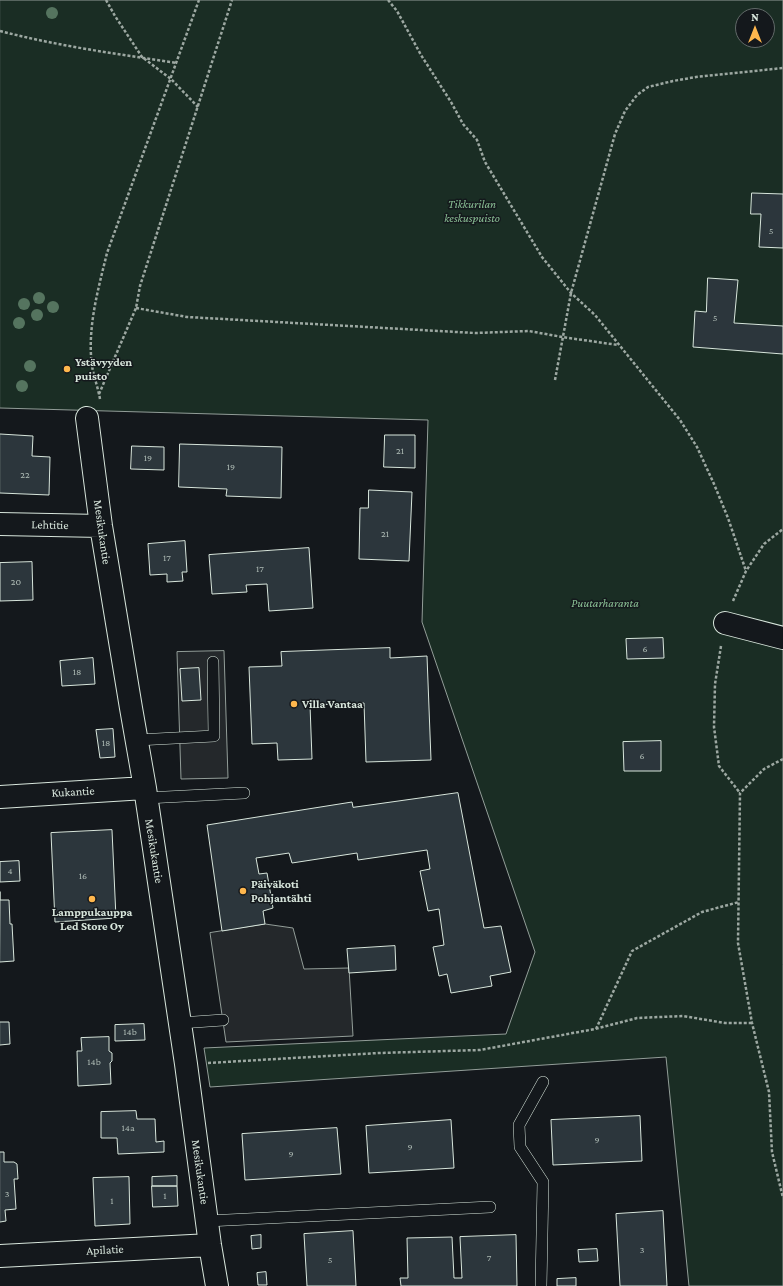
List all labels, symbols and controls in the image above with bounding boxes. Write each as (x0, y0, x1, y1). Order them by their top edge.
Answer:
north arrow (735, 8, 775, 48)
text: N (751, 11, 759, 23)
park label: Tikkurilan keskuspuisto (444, 197, 500, 225)
house number: 5 (769, 225, 773, 237)
house number: 5 (713, 312, 717, 324)
place label: Ystävyyden puisto (75, 355, 132, 383)
marker: Ystävyyden puisto (62, 364, 72, 374)
house number: 21 (396, 445, 404, 457)
house number: 19 (144, 452, 152, 464)
house number: 19 (227, 461, 235, 473)
house number: 22 (20, 469, 30, 481)
street label: Mesikukantie (90, 499, 114, 565)
street label: Lehtitie (31, 517, 69, 533)
house number: 21 (381, 528, 389, 540)
house number: 17 (163, 552, 171, 564)
house number: 17 (256, 563, 264, 575)
house number: 20 (11, 576, 21, 588)
park label: Puutarharanta (571, 596, 639, 610)
house number: 6 (642, 643, 648, 655)
house number: 18 (73, 666, 81, 678)
place label: Villa Vantaa (302, 697, 363, 711)
marker: Villa Vantaa (289, 699, 299, 709)
house number: 18 (102, 737, 110, 749)
house number: 6 (639, 750, 645, 762)
street label: Kukantie (51, 784, 95, 800)
street label: Mesikukantie (142, 818, 166, 884)
house number: 4 (7, 865, 13, 877)
house number: 16 (79, 870, 87, 882)
place label: Päiväkoti Pohjantähti (251, 877, 311, 905)
marker: Päiväkoti Pohjantähti (238, 886, 248, 896)
marker: Lamppukauppa Led Store Oy (87, 894, 97, 904)
place label: Lamppukauppa Led Store Oy (52, 905, 132, 933)
house number: 14b (123, 1026, 137, 1038)
house number: 14b (87, 1056, 101, 1068)
house number: 14a (121, 1122, 135, 1134)
house number: 9 (594, 1134, 600, 1146)
street label: Mesikukantie (188, 1139, 212, 1205)
house number: 9 (407, 1141, 413, 1153)
house number: 9 (288, 1148, 294, 1160)
house number: 3 (5, 1188, 9, 1200)
house number: 1 (163, 1190, 167, 1202)
house number: 1 (110, 1195, 114, 1207)
street label: Apilatie (86, 1242, 124, 1258)
house number: 3 (640, 1244, 644, 1256)
house number: 7 (487, 1252, 491, 1264)
house number: 5 (328, 1254, 332, 1266)

